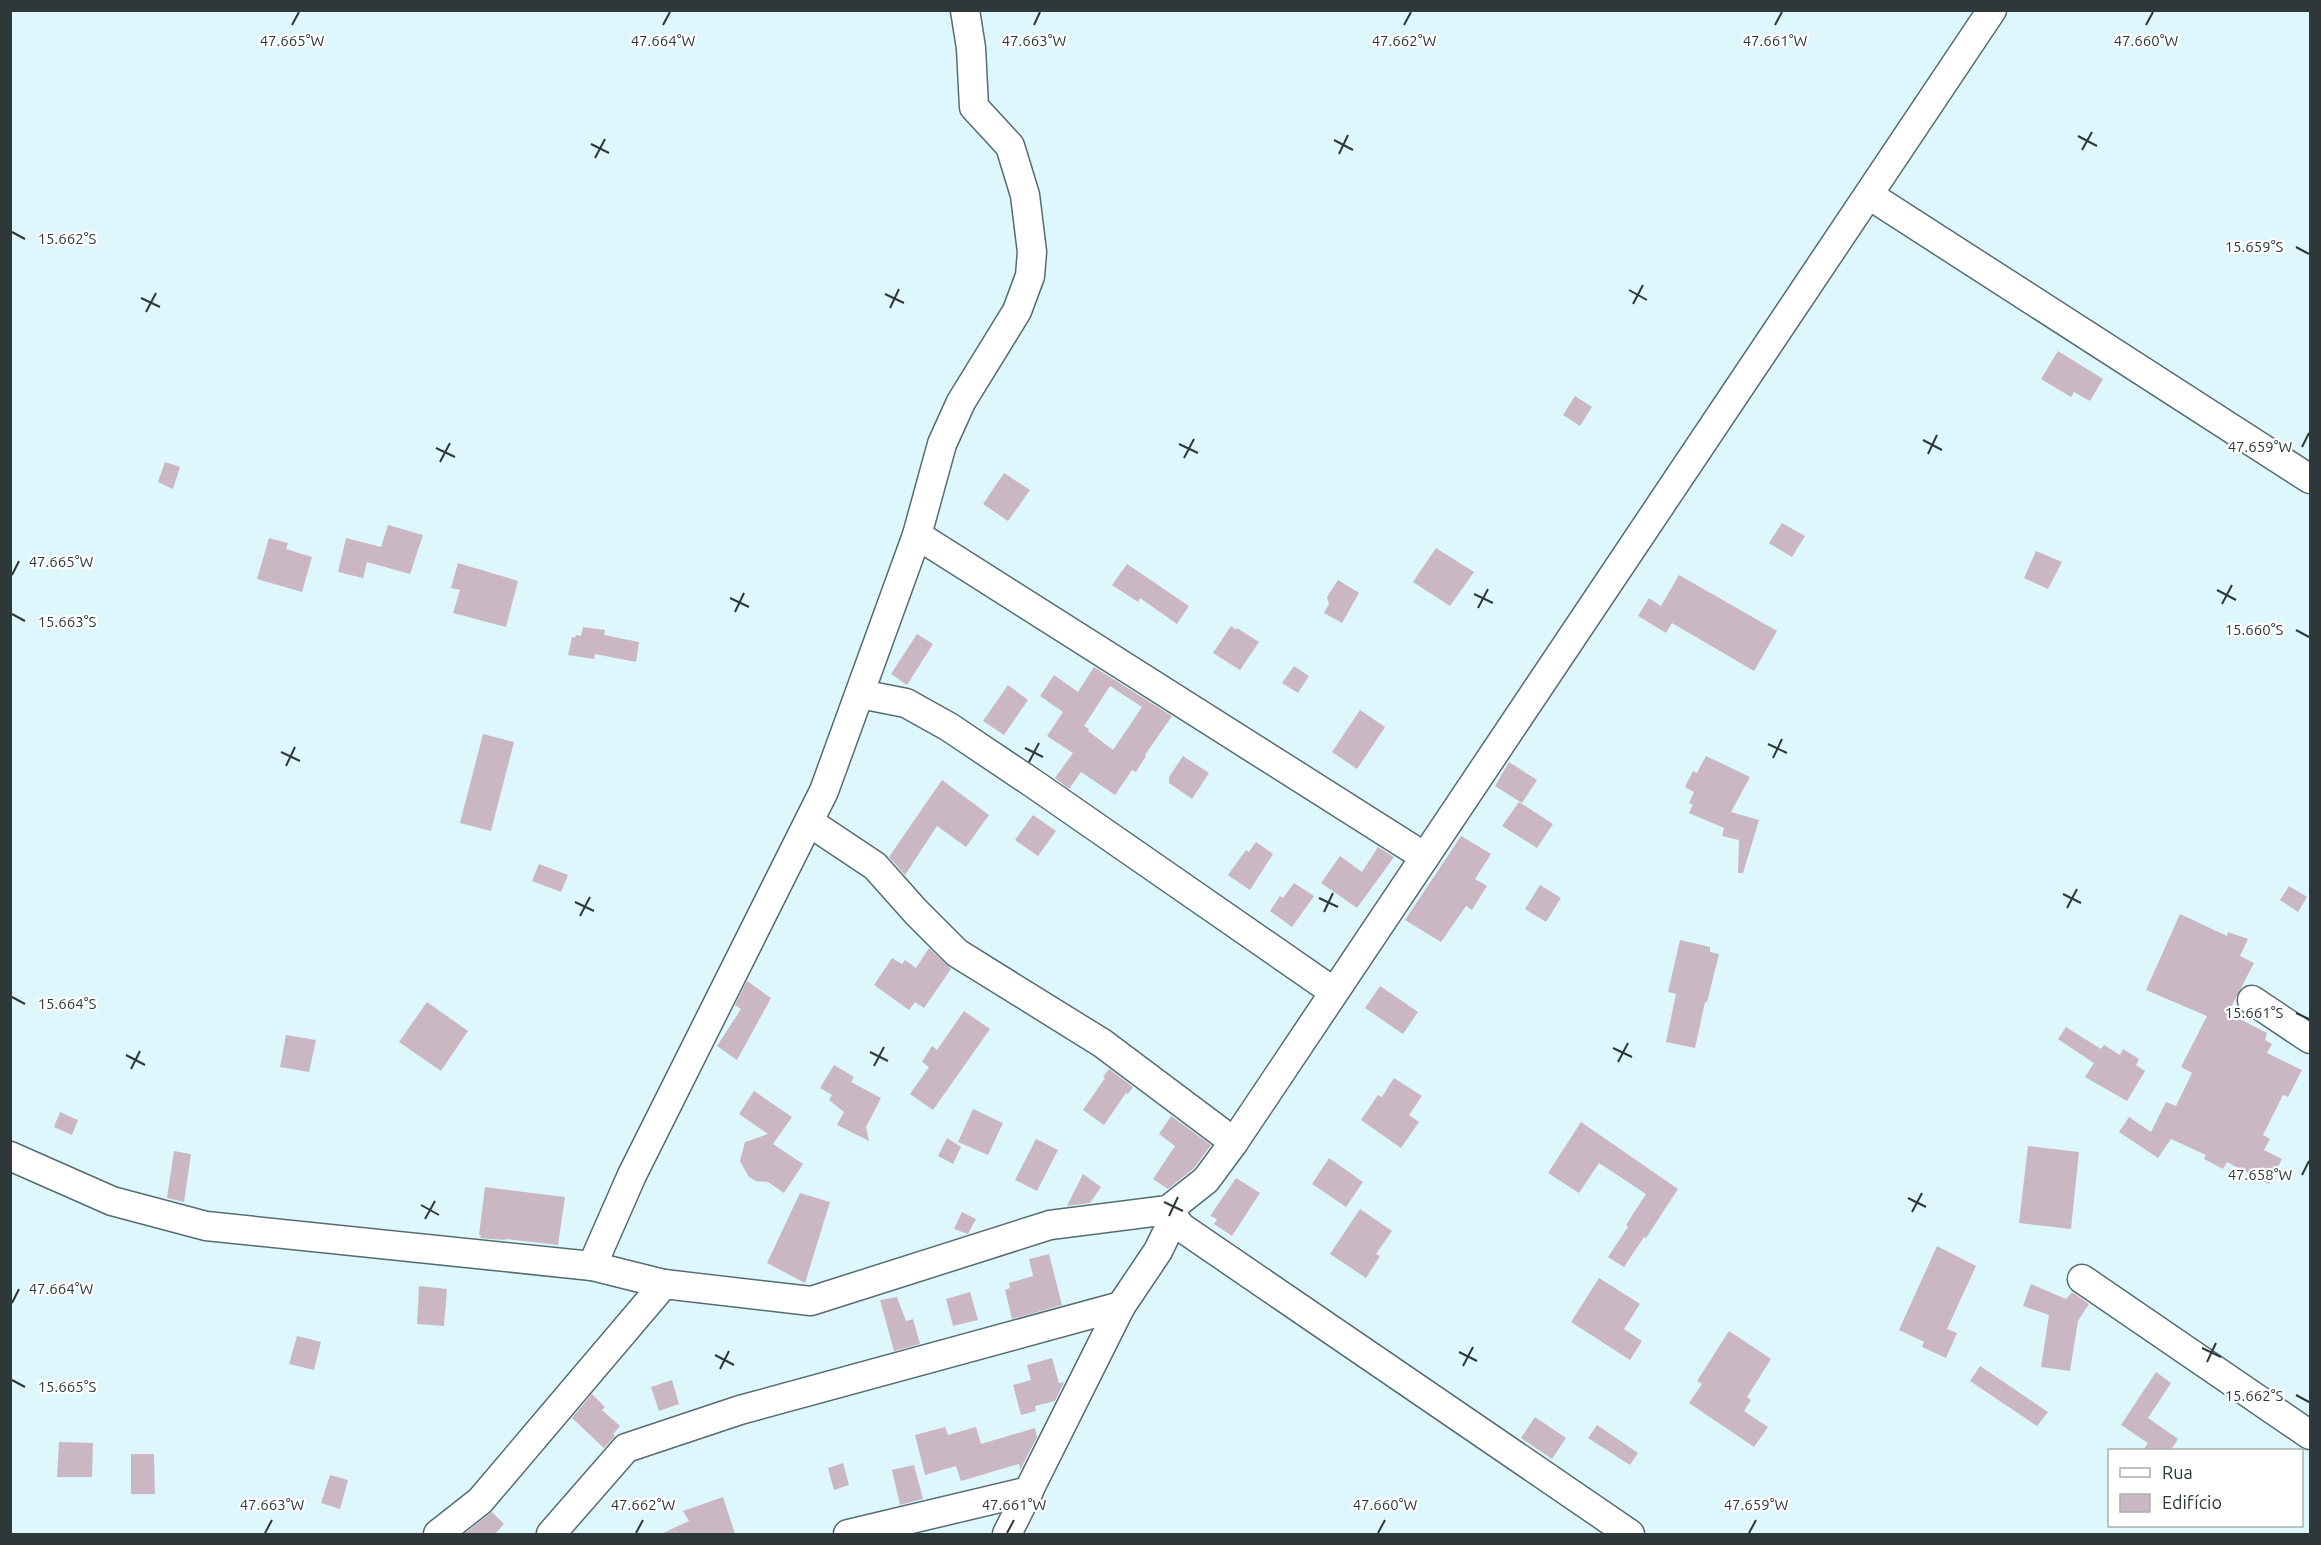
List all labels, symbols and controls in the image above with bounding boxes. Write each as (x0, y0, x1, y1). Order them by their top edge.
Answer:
text: 47.665°W (260, 32, 324, 49)
text: 47.664°W (631, 32, 695, 49)
text: 47.663°W (1002, 32, 1066, 49)
text: 47.662°W (1372, 32, 1436, 49)
text: 47.661°W (1743, 32, 1807, 49)
text: 47.660°W (2114, 32, 2178, 49)
text: 15.662°S (38, 230, 96, 247)
text: 15.659°S (2225, 238, 2283, 255)
text: 47.659°W (2228, 438, 2292, 455)
text: 47.665°W (29, 553, 93, 570)
text: 15.663°S (38, 613, 96, 630)
text: 15.660°S (2225, 621, 2283, 638)
text: 15.664°S (38, 995, 96, 1012)
text: 15.661°S (2225, 1004, 2283, 1021)
text: 47.658°W (2228, 1166, 2292, 1183)
text: 47.664°W (29, 1280, 93, 1297)
text: 15.665°S (38, 1378, 96, 1395)
text: 15.662°S (2225, 1387, 2283, 1404)
legend (2108, 1449, 2303, 1527)
text: Rua (2162, 1462, 2193, 1482)
text: Edifício (2162, 1492, 2222, 1512)
text: 47.663°W (240, 1496, 304, 1513)
text: 47.662°W (611, 1496, 675, 1513)
text: 47.661°W (982, 1496, 1046, 1513)
text: 47.660°W (1353, 1496, 1417, 1513)
text: 47.659°W (1724, 1496, 1788, 1513)

